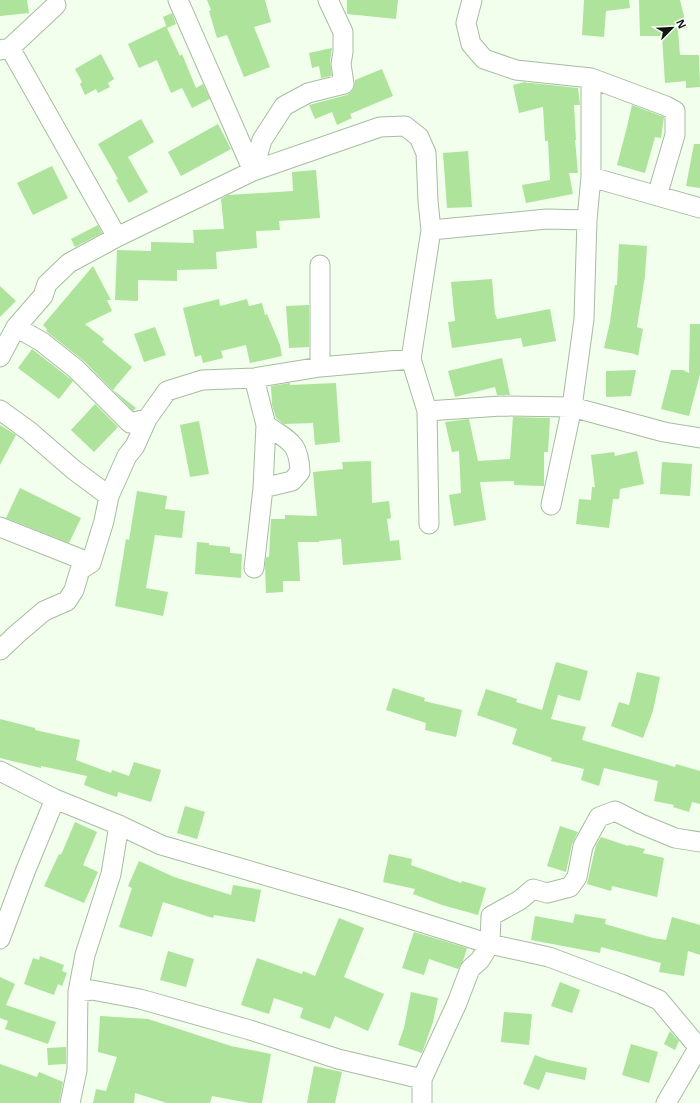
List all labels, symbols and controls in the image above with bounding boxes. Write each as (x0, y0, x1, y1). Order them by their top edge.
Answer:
north arrow (652, 8, 692, 48)
text: N (673, 17, 690, 31)

